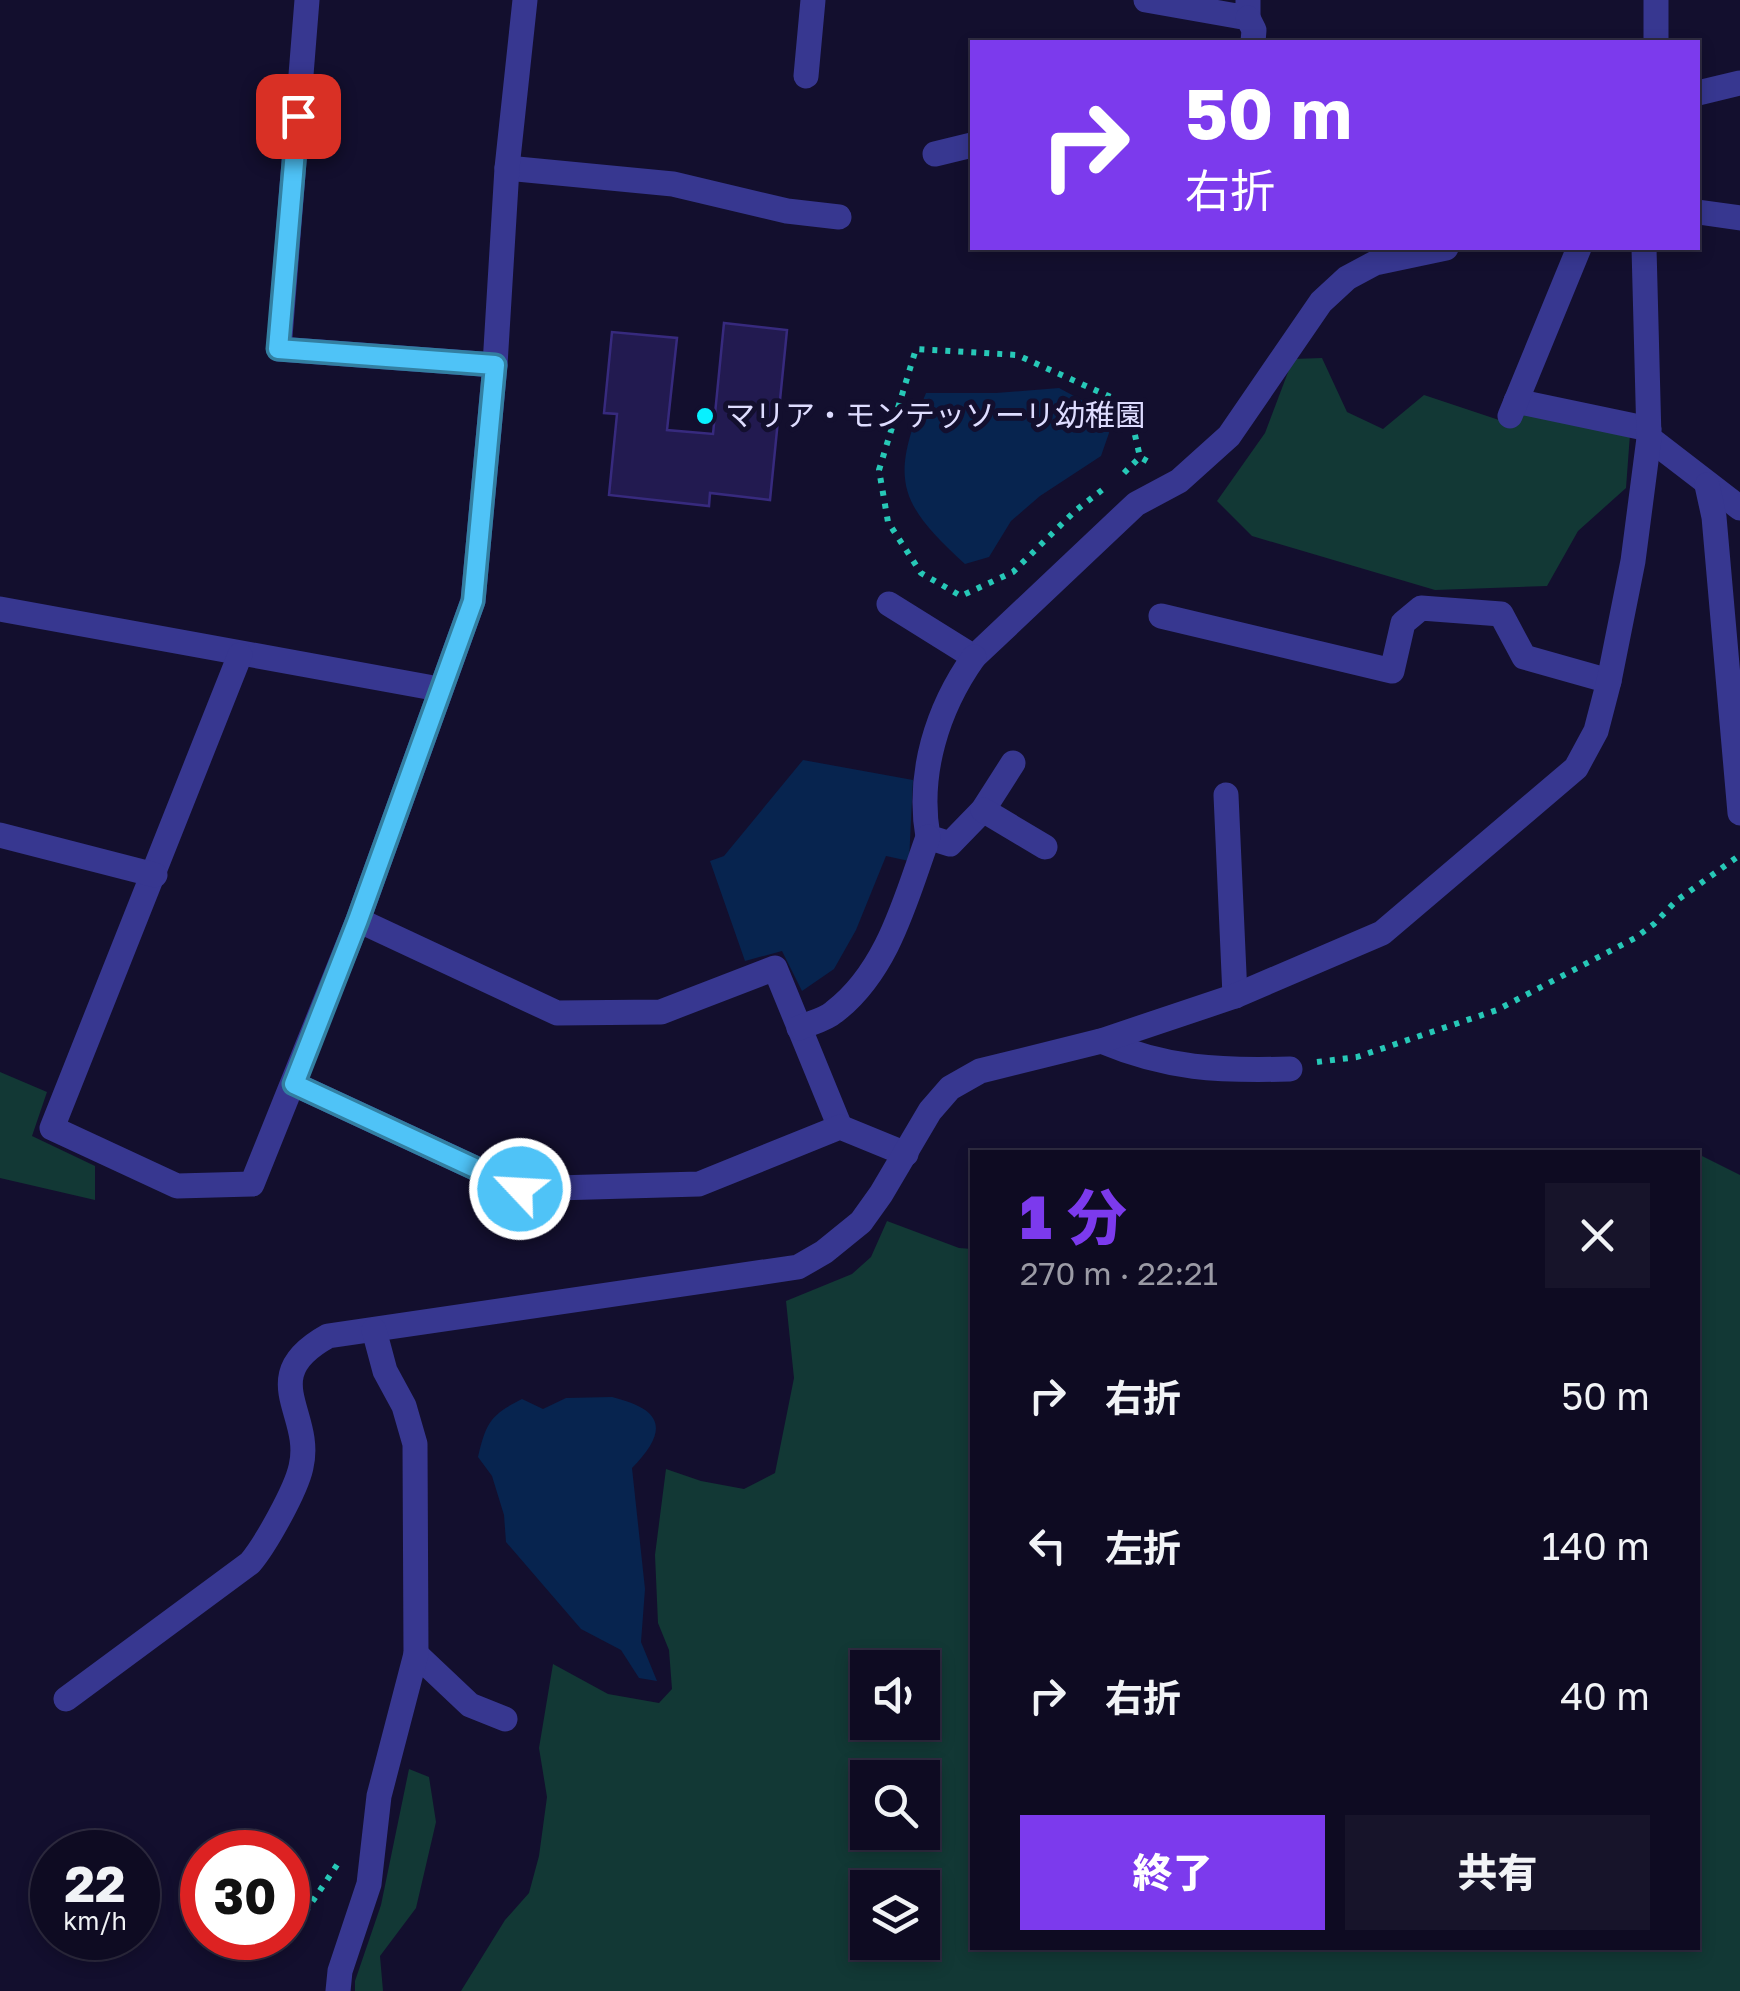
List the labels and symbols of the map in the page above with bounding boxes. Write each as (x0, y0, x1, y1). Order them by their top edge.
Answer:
pin (256, 74, 341, 159)
place label: マリア・モンテッソーリ幼稚園 (725, 397, 1145, 433)
marker: マリア・モンテッソーリ幼稚園 (694, 405, 716, 427)
position arrow (468, 1137, 572, 1241)
speed limit sign: 30 (180, 1830, 310, 1960)

